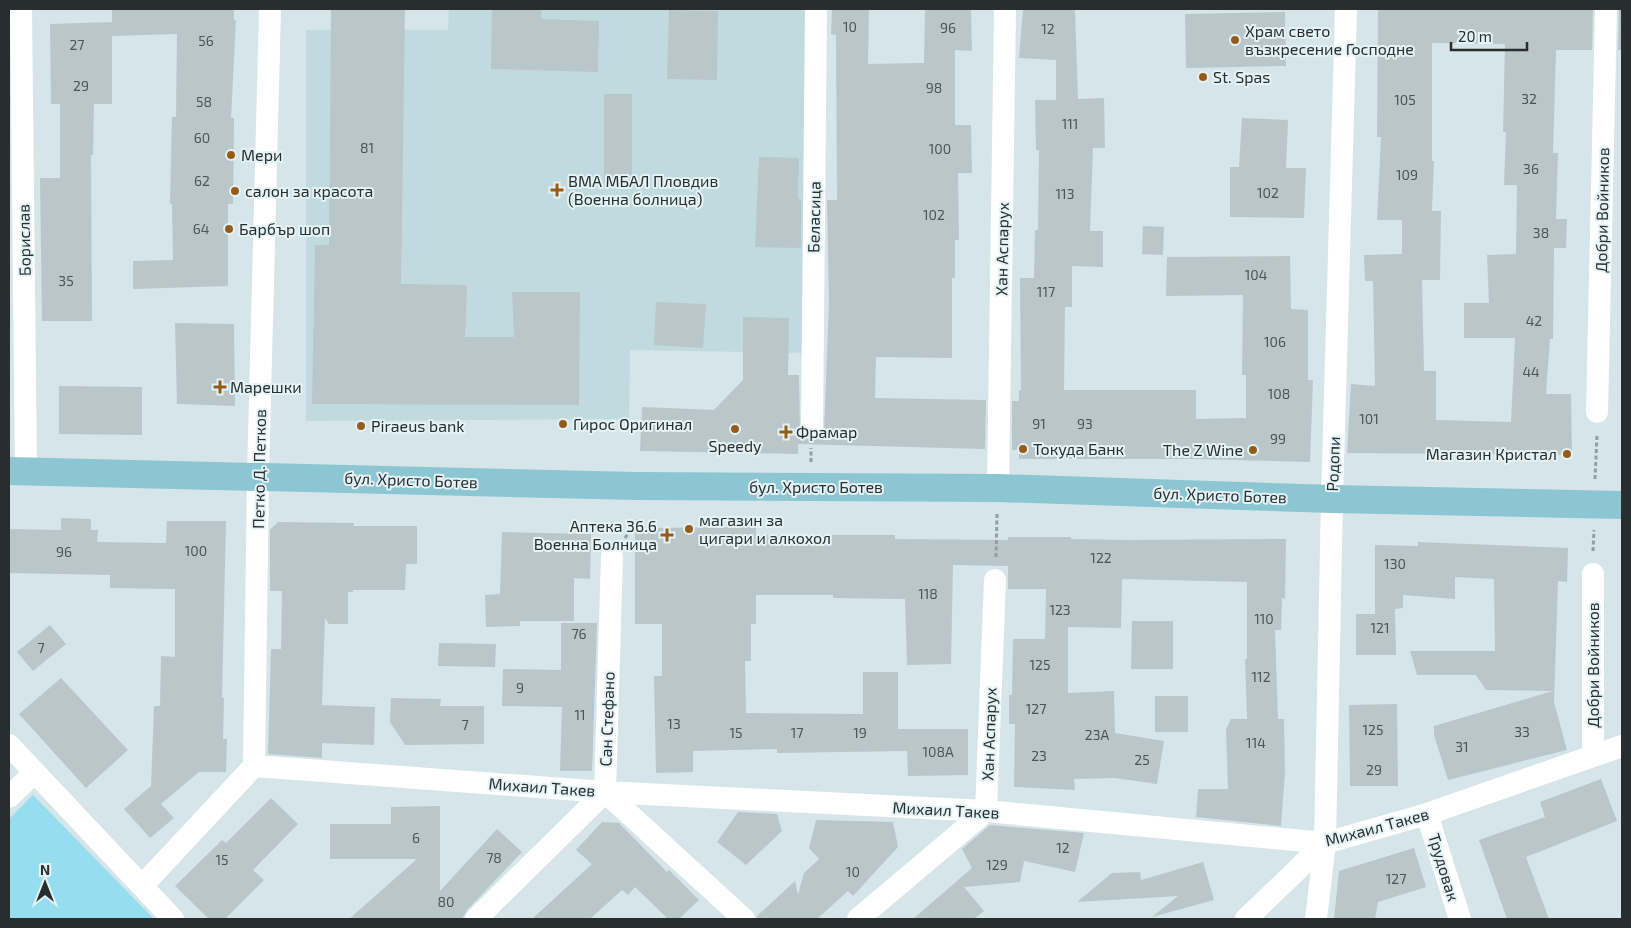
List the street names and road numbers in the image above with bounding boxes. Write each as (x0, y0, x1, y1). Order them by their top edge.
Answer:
street label: Добри Войников (1591, 147, 1612, 273)
street label: Беласица (803, 181, 824, 253)
street label: Хан Аспарух (991, 202, 1013, 296)
street label: Борислав (13, 204, 34, 276)
street label: Петко Д. Петков (248, 409, 269, 529)
street label: Родопи (1322, 436, 1343, 492)
street label: бул. Христо Ботев (344, 468, 478, 492)
street label: бул. Христо Ботев (749, 477, 883, 497)
street label: бул. Христо Ботев (1153, 483, 1287, 507)
street label: Добри Войников (1583, 602, 1602, 728)
street label: Сан Стефано (595, 671, 618, 767)
street label: Хан Аспарух (977, 686, 1001, 781)
street label: Михаил Такев (488, 773, 596, 800)
street label: Михаил Такев (892, 797, 1000, 822)
street label: Михаил Такев (1323, 804, 1431, 850)
street label: Трудовак (1424, 831, 1464, 904)

